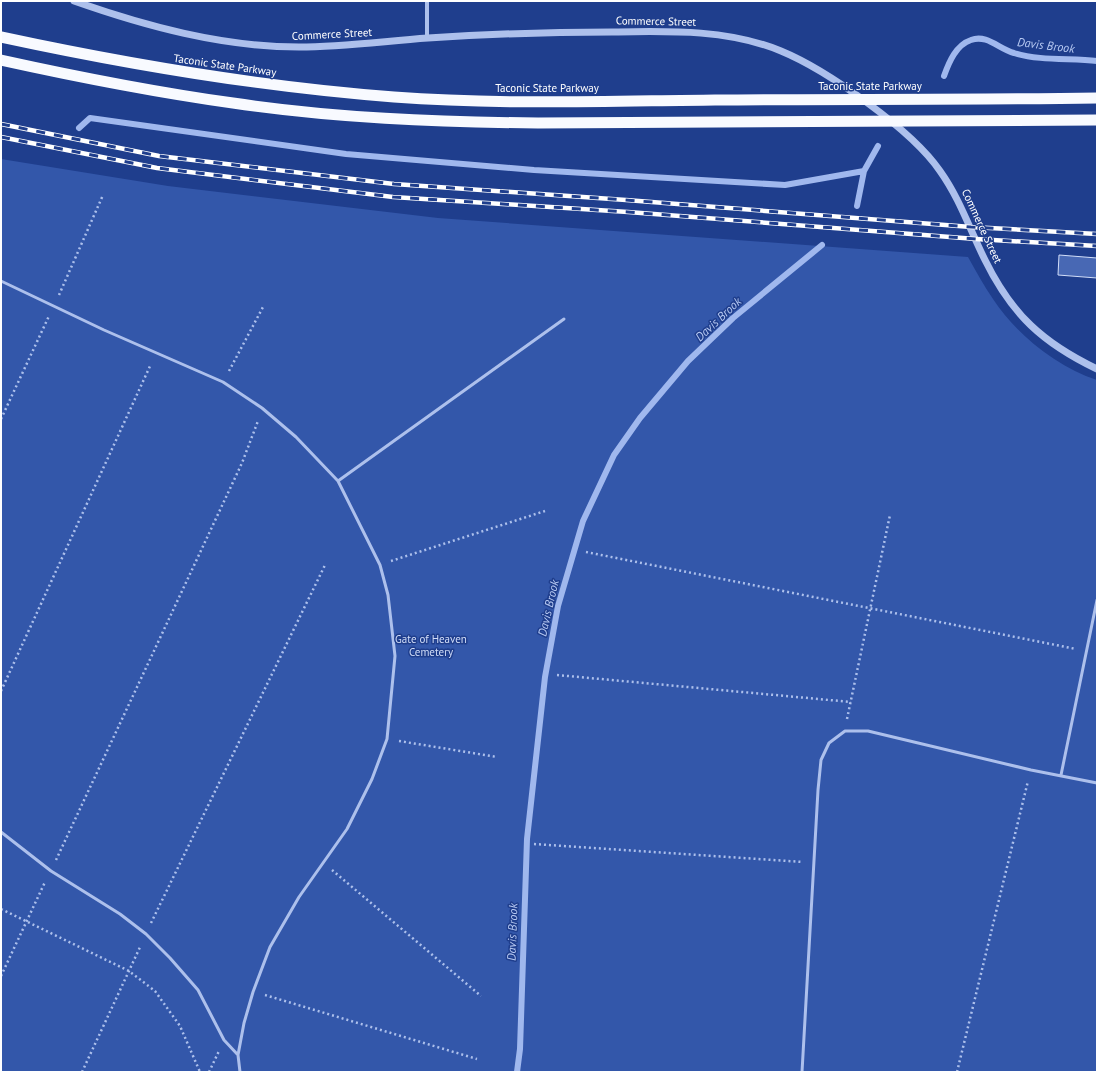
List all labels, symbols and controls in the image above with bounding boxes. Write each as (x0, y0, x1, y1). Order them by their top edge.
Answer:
street label: Commerce Street (616, 13, 697, 29)
street label: Commerce Street (292, 25, 373, 43)
water label: Davis Brook (1016, 34, 1076, 56)
street label: Taconic State Parkway (173, 51, 278, 79)
street label: Taconic State Parkway (818, 79, 923, 93)
street label: Taconic State Parkway (495, 81, 600, 95)
street label: Commerce Street (959, 187, 1005, 266)
water label: Davis Brook (692, 293, 745, 344)
water label: Davis Brook (534, 578, 562, 638)
park label: Gate of Heaven Cemetery (395, 632, 467, 659)
water label: Davis Brook (503, 902, 521, 961)

